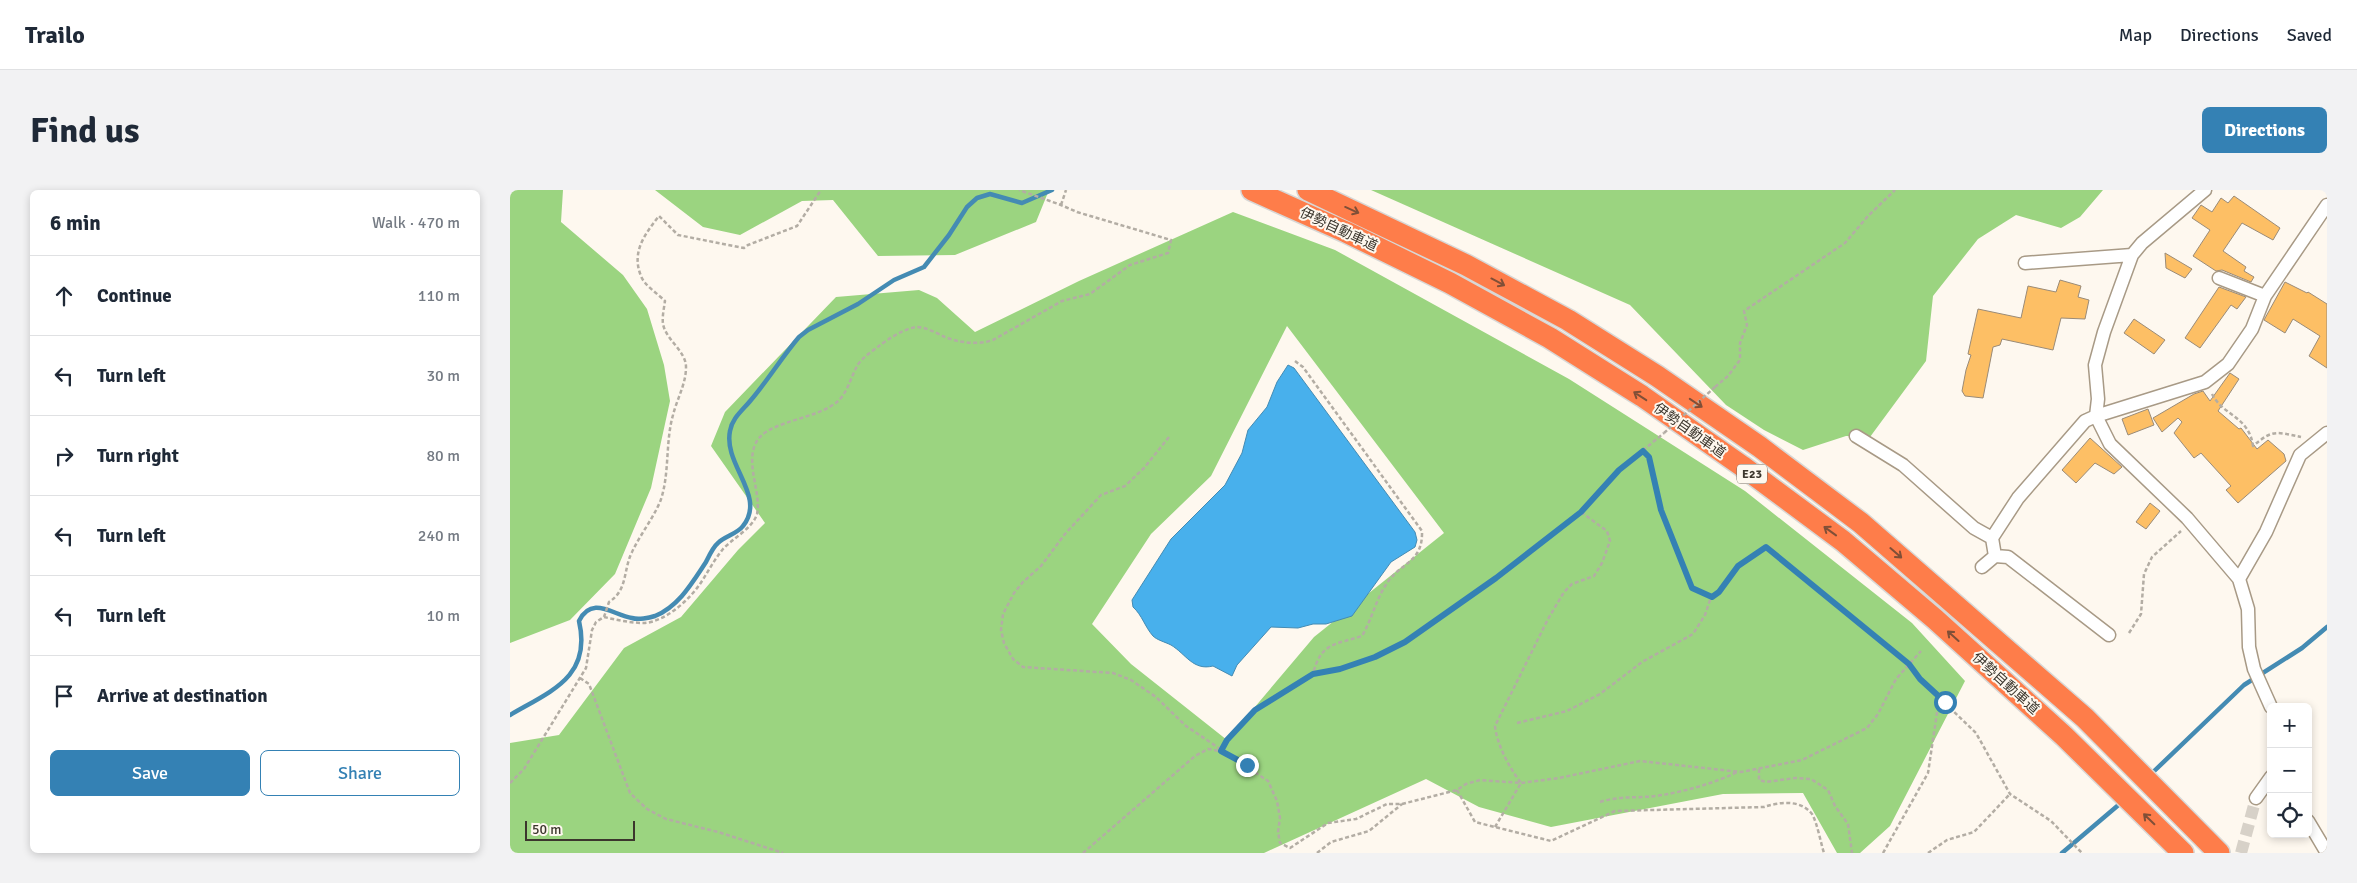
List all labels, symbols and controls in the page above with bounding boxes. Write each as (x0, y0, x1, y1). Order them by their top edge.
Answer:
text: Trailo (25, 20, 85, 50)
text: Map (2119, 24, 2152, 46)
text: Directions (2180, 24, 2259, 46)
text: Saved (2287, 24, 2332, 46)
button: Directions (2202, 107, 2327, 153)
text: Find us (30, 109, 140, 152)
street label: 伊勢自動車道 (1297, 204, 1380, 255)
one-way arrow (1344, 206, 1359, 216)
text: 6 min (50, 210, 101, 236)
text: Walk · 470 m (372, 213, 460, 233)
one-way arrow (1490, 278, 1505, 287)
icon: ahead (50, 282, 78, 310)
text: Continue (97, 284, 172, 308)
text: 110 m (418, 286, 460, 306)
icon: left (50, 362, 78, 390)
text: Turn left (97, 364, 166, 388)
text: 30 m (426, 366, 460, 386)
one-way arrow (1634, 390, 1648, 400)
one-way arrow (1689, 398, 1703, 408)
street label: 伊勢自動車道 (1650, 399, 1729, 461)
icon: right (50, 442, 78, 470)
text: Turn right (97, 444, 179, 468)
text: 80 m (426, 446, 460, 466)
road number: E23 (1737, 464, 1767, 484)
icon: left (50, 522, 78, 550)
text: Turn left (97, 524, 166, 548)
text: 240 m (418, 526, 460, 546)
one-way arrow (1823, 526, 1837, 536)
one-way arrow (1889, 547, 1902, 558)
icon: left (50, 602, 78, 630)
text: Turn left (97, 604, 166, 628)
text: 10 m (426, 606, 460, 626)
one-way arrow (1947, 630, 1960, 642)
street label: 伊勢自動車道 (1969, 649, 2043, 718)
icon: arrive (50, 682, 78, 710)
text: Arrive at destination (97, 684, 268, 708)
route start (1934, 691, 1957, 714)
map controls (2267, 703, 2312, 838)
button: + (2267, 703, 2312, 748)
button: − (2267, 748, 2312, 793)
button: Save (50, 750, 250, 796)
button: Share (260, 750, 460, 796)
route end (1236, 754, 1259, 777)
button: locate (2267, 793, 2312, 838)
one-way arrow (2142, 813, 2155, 825)
scale bar (525, 818, 635, 841)
text: 50 m (532, 821, 561, 838)

